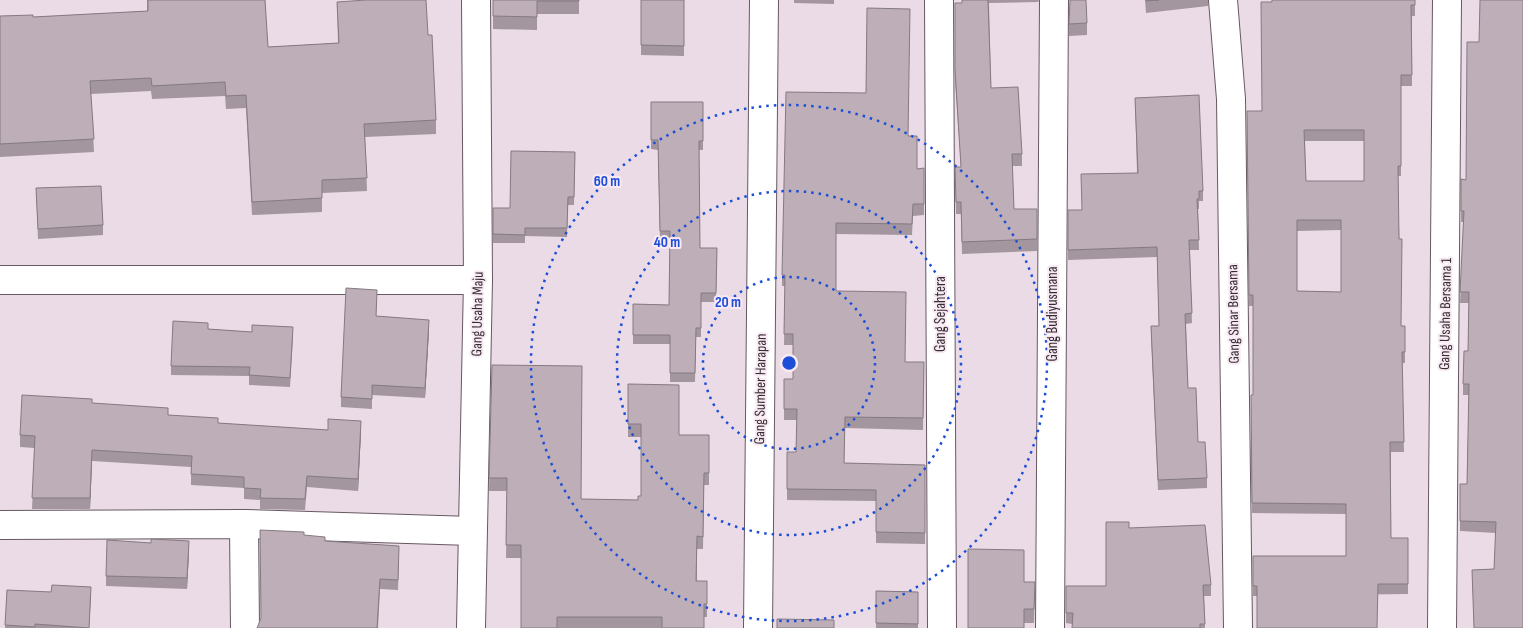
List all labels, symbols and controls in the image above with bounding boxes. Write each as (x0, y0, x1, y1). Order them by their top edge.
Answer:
text: 60 m (594, 172, 620, 191)
text: 40 m (654, 233, 680, 252)
street label: Gang Usaha Bersama 1 (1435, 257, 1456, 370)
street label: Gang Sinar Bersama (1223, 264, 1244, 364)
street label: Gang Budiyusmana (1043, 266, 1062, 362)
street label: Gang Usaha Maju (467, 271, 488, 357)
street label: Gang Sejahtera (931, 276, 950, 352)
text: 20 m (715, 293, 741, 312)
street label: Gang Sumber Harapan (750, 333, 771, 445)
centre of rings (780, 354, 798, 372)

